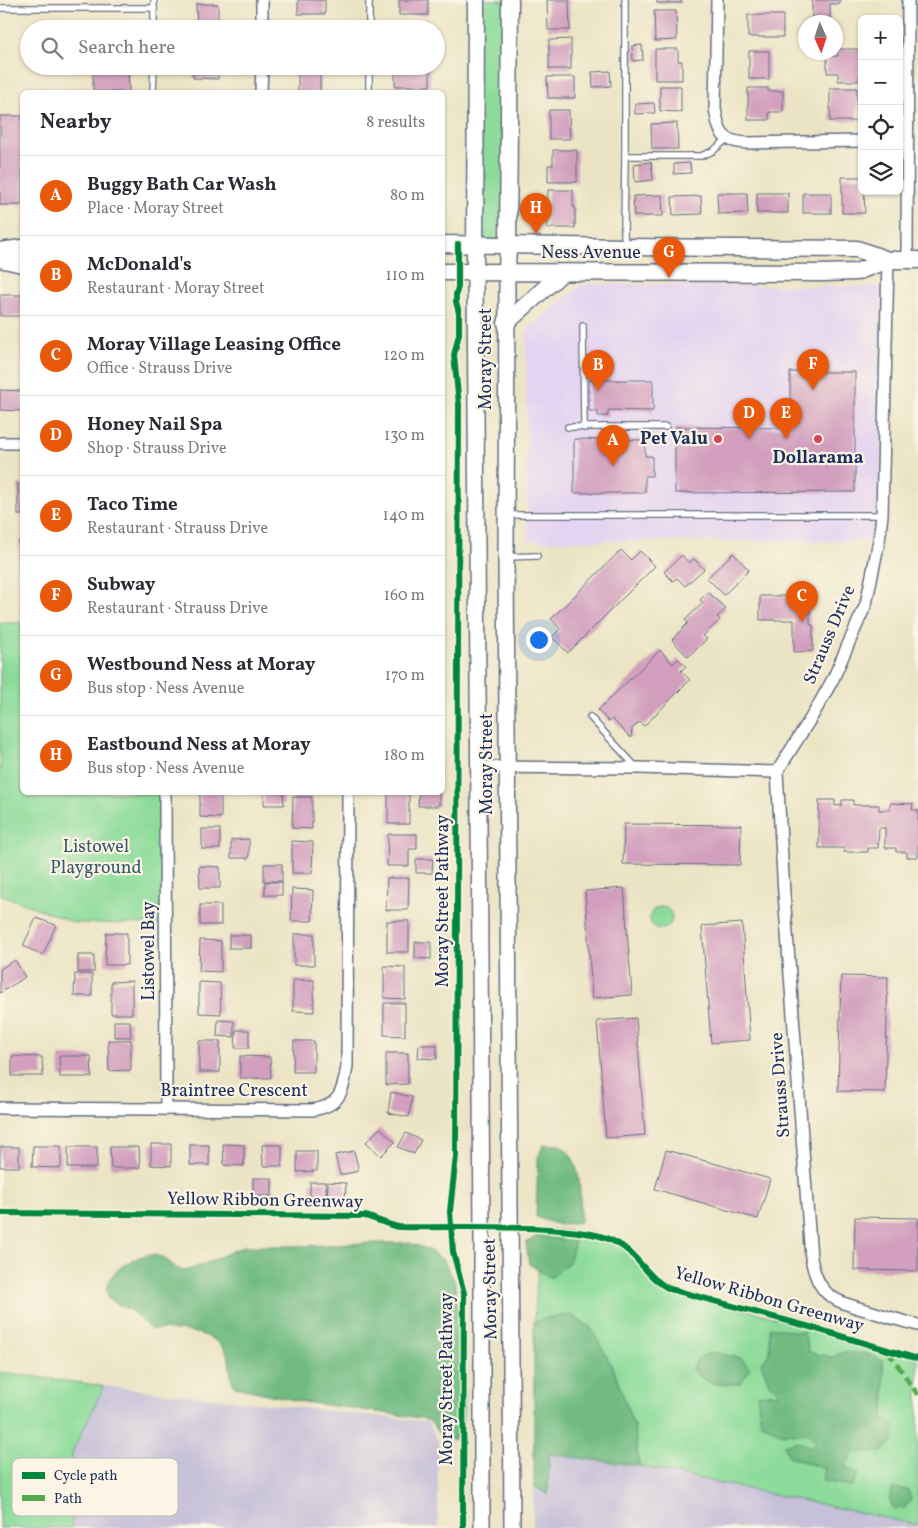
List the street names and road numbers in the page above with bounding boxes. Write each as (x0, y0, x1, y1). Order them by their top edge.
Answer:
street label: Ness Avenue (541, 241, 641, 266)
street label: Moray Street (474, 308, 499, 410)
street label: Strauss Drive (798, 581, 862, 689)
street label: Moray Street (475, 713, 500, 815)
street label: Moray Street Pathway (431, 814, 456, 988)
street label: Listowel Bay (137, 901, 162, 1001)
street label: Strauss Drive (765, 1031, 797, 1139)
street label: Braintree Crescent (160, 1079, 308, 1104)
street label: Yellow Ribbon Greenway (167, 1187, 364, 1215)
street label: Moray Street (478, 1238, 504, 1340)
street label: Yellow Ribbon Greenway (671, 1261, 867, 1339)
street label: Moray Street Pathway (435, 1292, 460, 1466)

